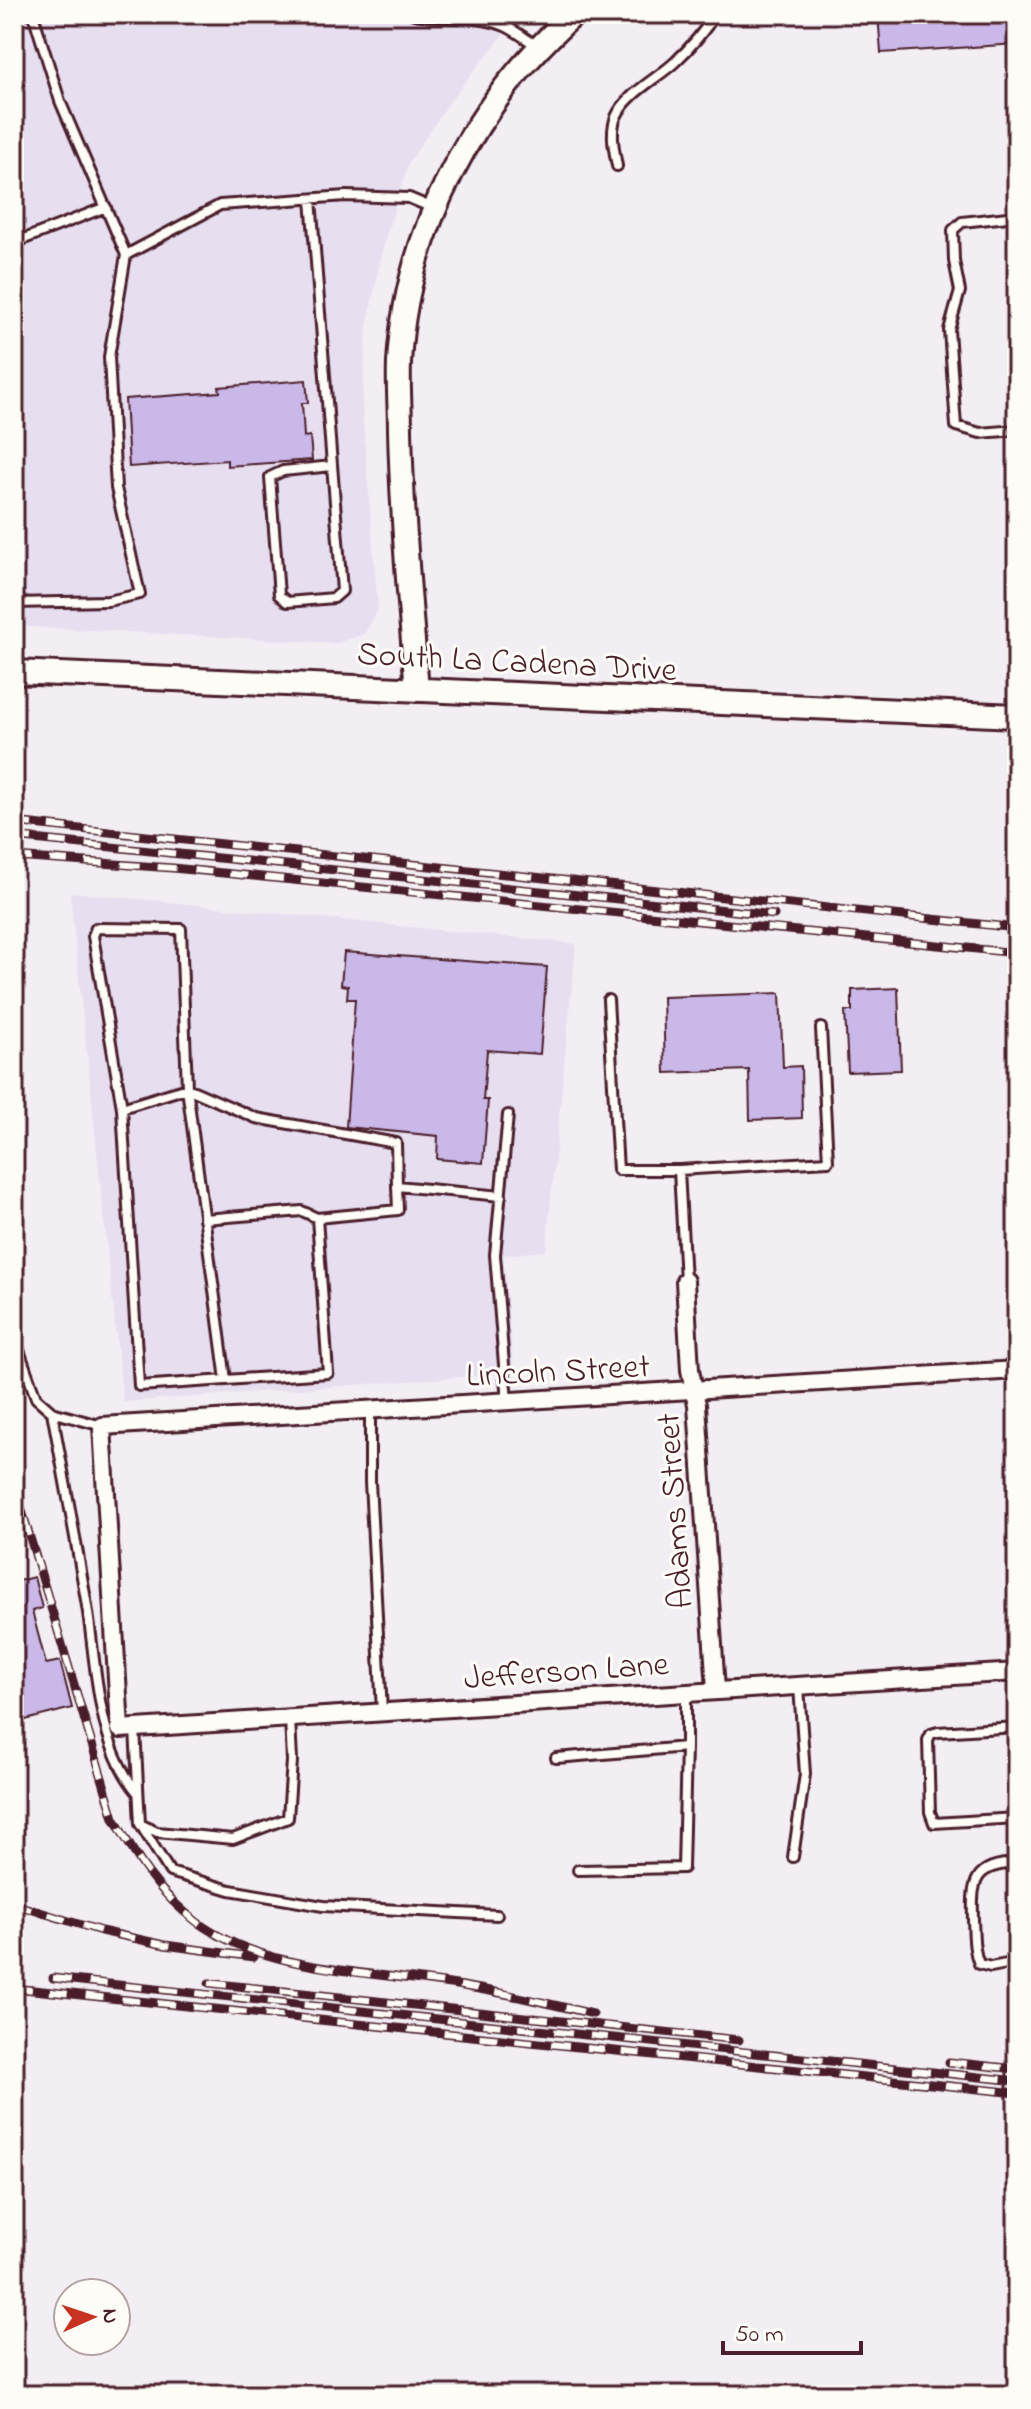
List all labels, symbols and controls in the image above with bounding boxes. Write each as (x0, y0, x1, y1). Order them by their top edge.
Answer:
street label: South La Cadena Drive (356, 631, 679, 697)
street label: Lincoln Street (465, 1343, 651, 1403)
street label: Adams Street (645, 1411, 709, 1610)
street label: Jefferson Lane (462, 1641, 671, 1705)
north arrow (52, 2277, 132, 2357)
scale bar (723, 2305, 861, 2355)
text: N (93, 2308, 125, 2324)
text: 50 m (735, 2318, 784, 2353)

